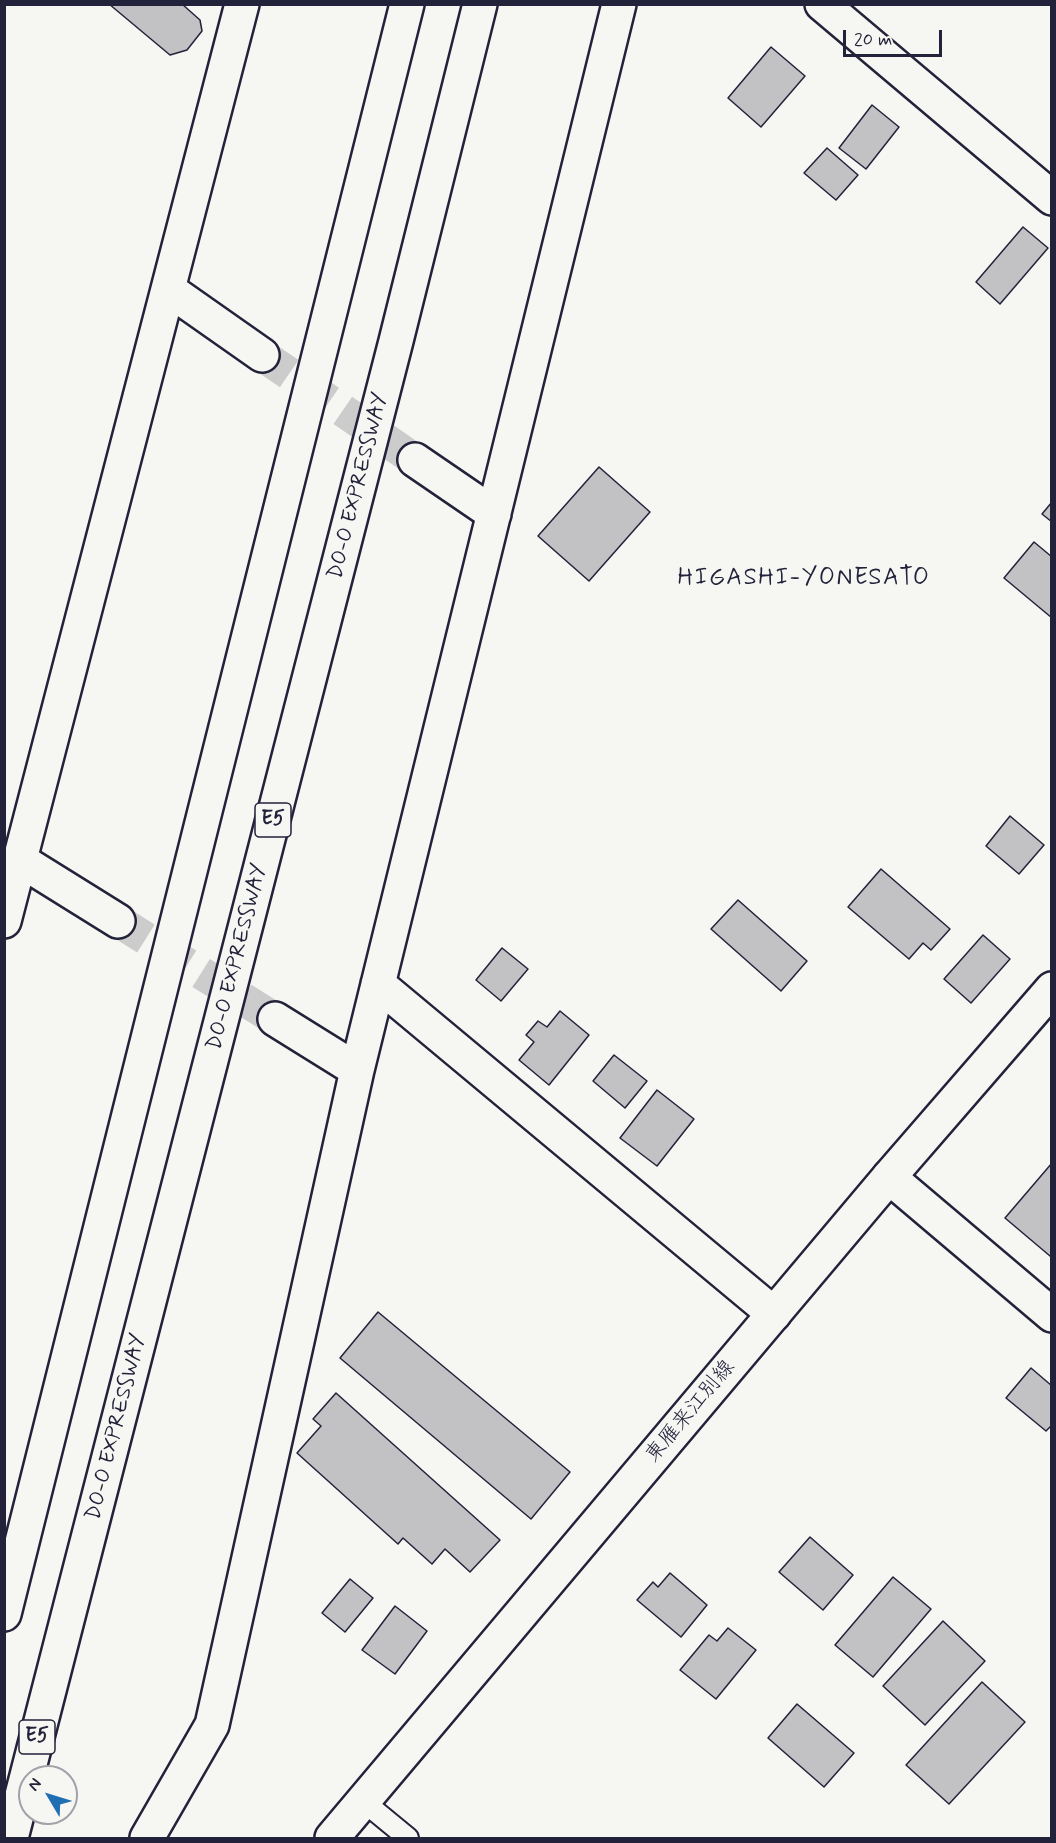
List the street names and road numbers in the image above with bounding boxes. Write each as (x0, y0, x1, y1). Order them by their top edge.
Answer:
street label: DO-O EXPRESSWAY (324, 390, 394, 582)
road number: E5 (255, 803, 291, 837)
street label: DO-O EXPRESSWAY (203, 861, 273, 1053)
street label: DO-O EXPRESSWAY (82, 1331, 152, 1523)
street label: 東雁来江別線 (641, 1356, 741, 1468)
road number: E5 (19, 1720, 55, 1754)

